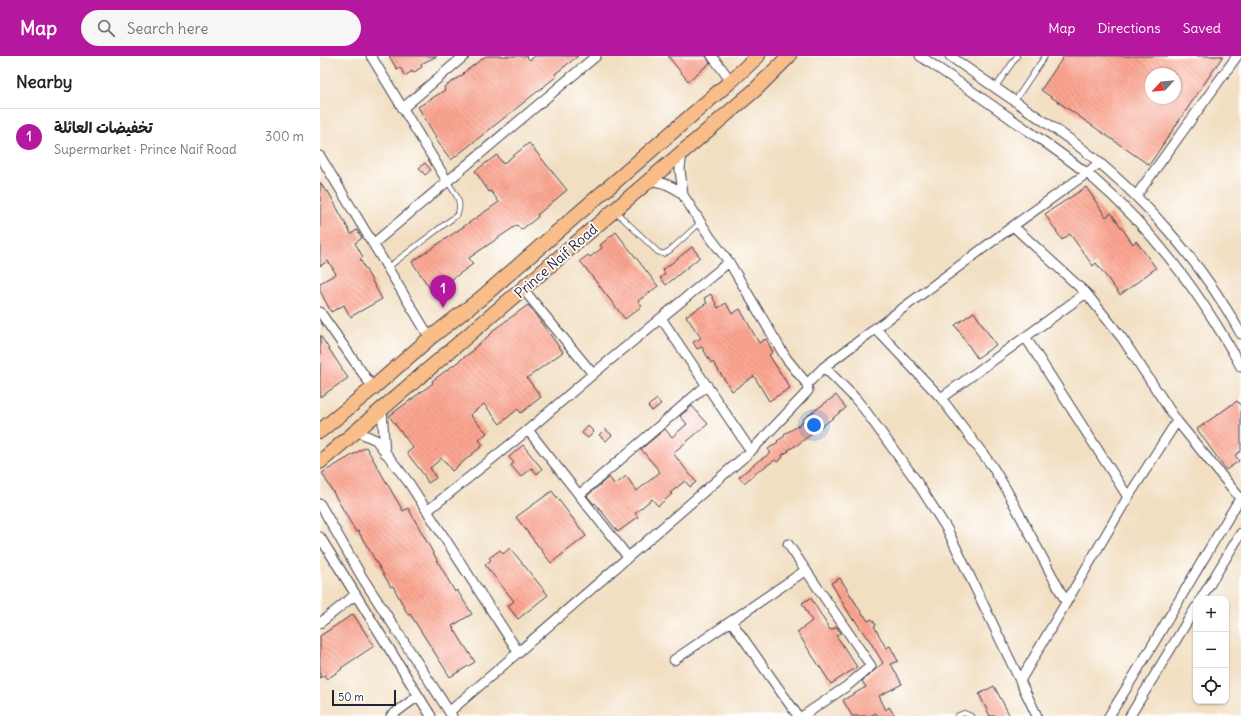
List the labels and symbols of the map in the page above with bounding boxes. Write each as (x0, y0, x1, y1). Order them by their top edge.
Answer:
north arrow (1145, 68, 1181, 104)
street label: Prince Naif Road (511, 220, 601, 302)
pin: 1 (430, 275, 456, 308)
your location (804, 415, 824, 435)
scale bar (332, 688, 396, 707)

